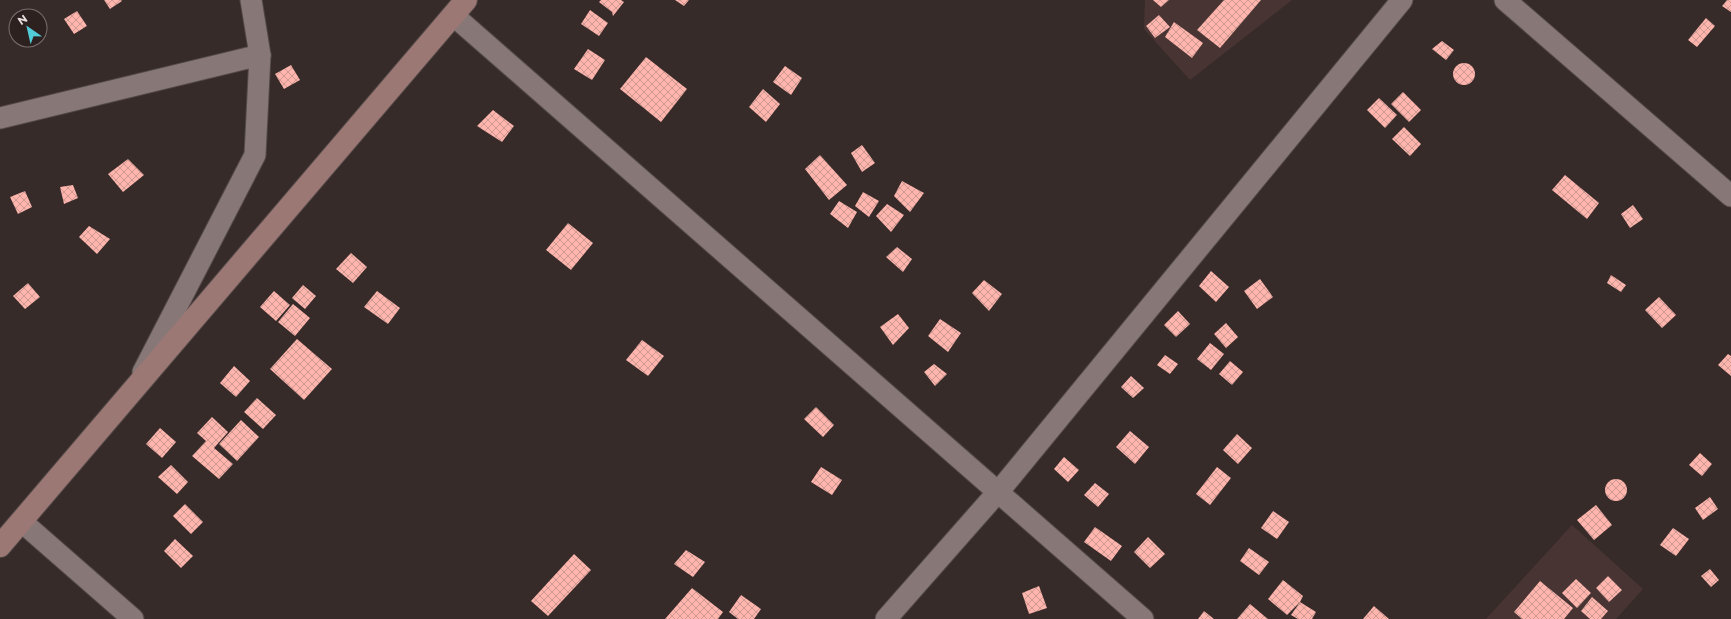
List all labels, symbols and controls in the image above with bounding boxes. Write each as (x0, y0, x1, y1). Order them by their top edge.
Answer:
north arrow (8, 8, 48, 48)
text: N (15, 11, 30, 28)

